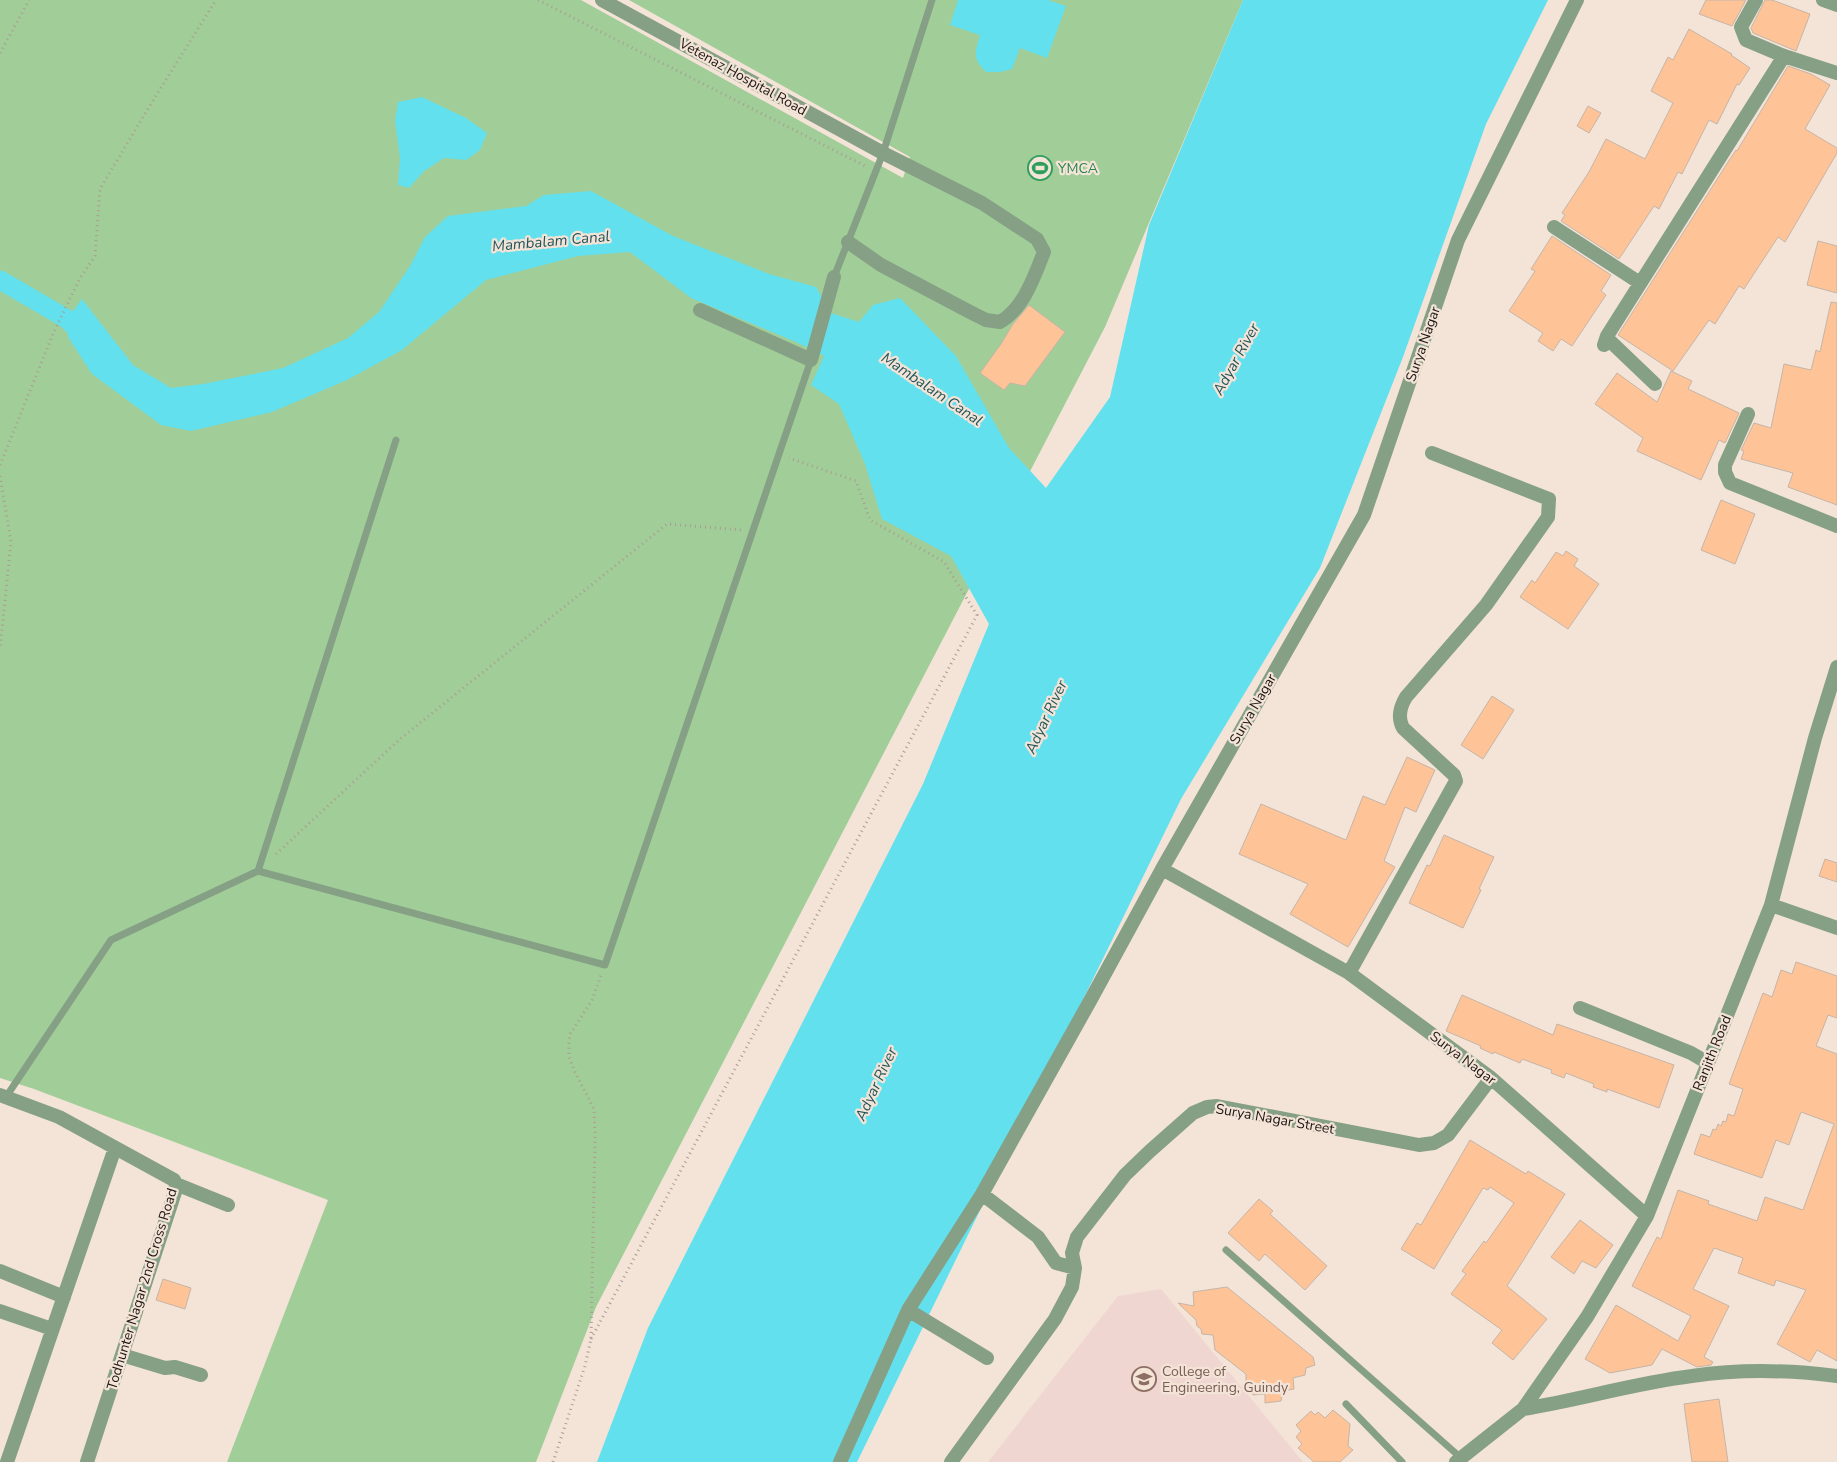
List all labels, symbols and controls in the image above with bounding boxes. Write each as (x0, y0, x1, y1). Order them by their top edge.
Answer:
street label: Vetenaz Hospital Road (675, 33, 810, 120)
sports icon: YMCA (1027, 155, 1053, 181)
place label: YMCA (1057, 159, 1098, 178)
water label: Mambalam Canal (491, 226, 611, 256)
street label: Surya Nagar (1401, 304, 1445, 384)
water label: Adyar River (1208, 319, 1264, 399)
water label: Mambalam Canal (877, 348, 987, 430)
street label: Surya Nagar (1225, 670, 1281, 748)
water label: Adyar River (1020, 676, 1072, 758)
street label: Ranjith Road (1688, 1012, 1736, 1094)
street label: Surya Nagar (1426, 1027, 1500, 1089)
water label: Adyar River (850, 1043, 902, 1125)
street label: Surya Nagar Street (1214, 1099, 1336, 1139)
street label: Todhunter Nagar 2nd Cross Road (102, 1186, 182, 1392)
place label: College of Engineering, Guindy (1162, 1362, 1289, 1397)
school or university icon: College of Engineering, Guindy (1131, 1366, 1157, 1392)

